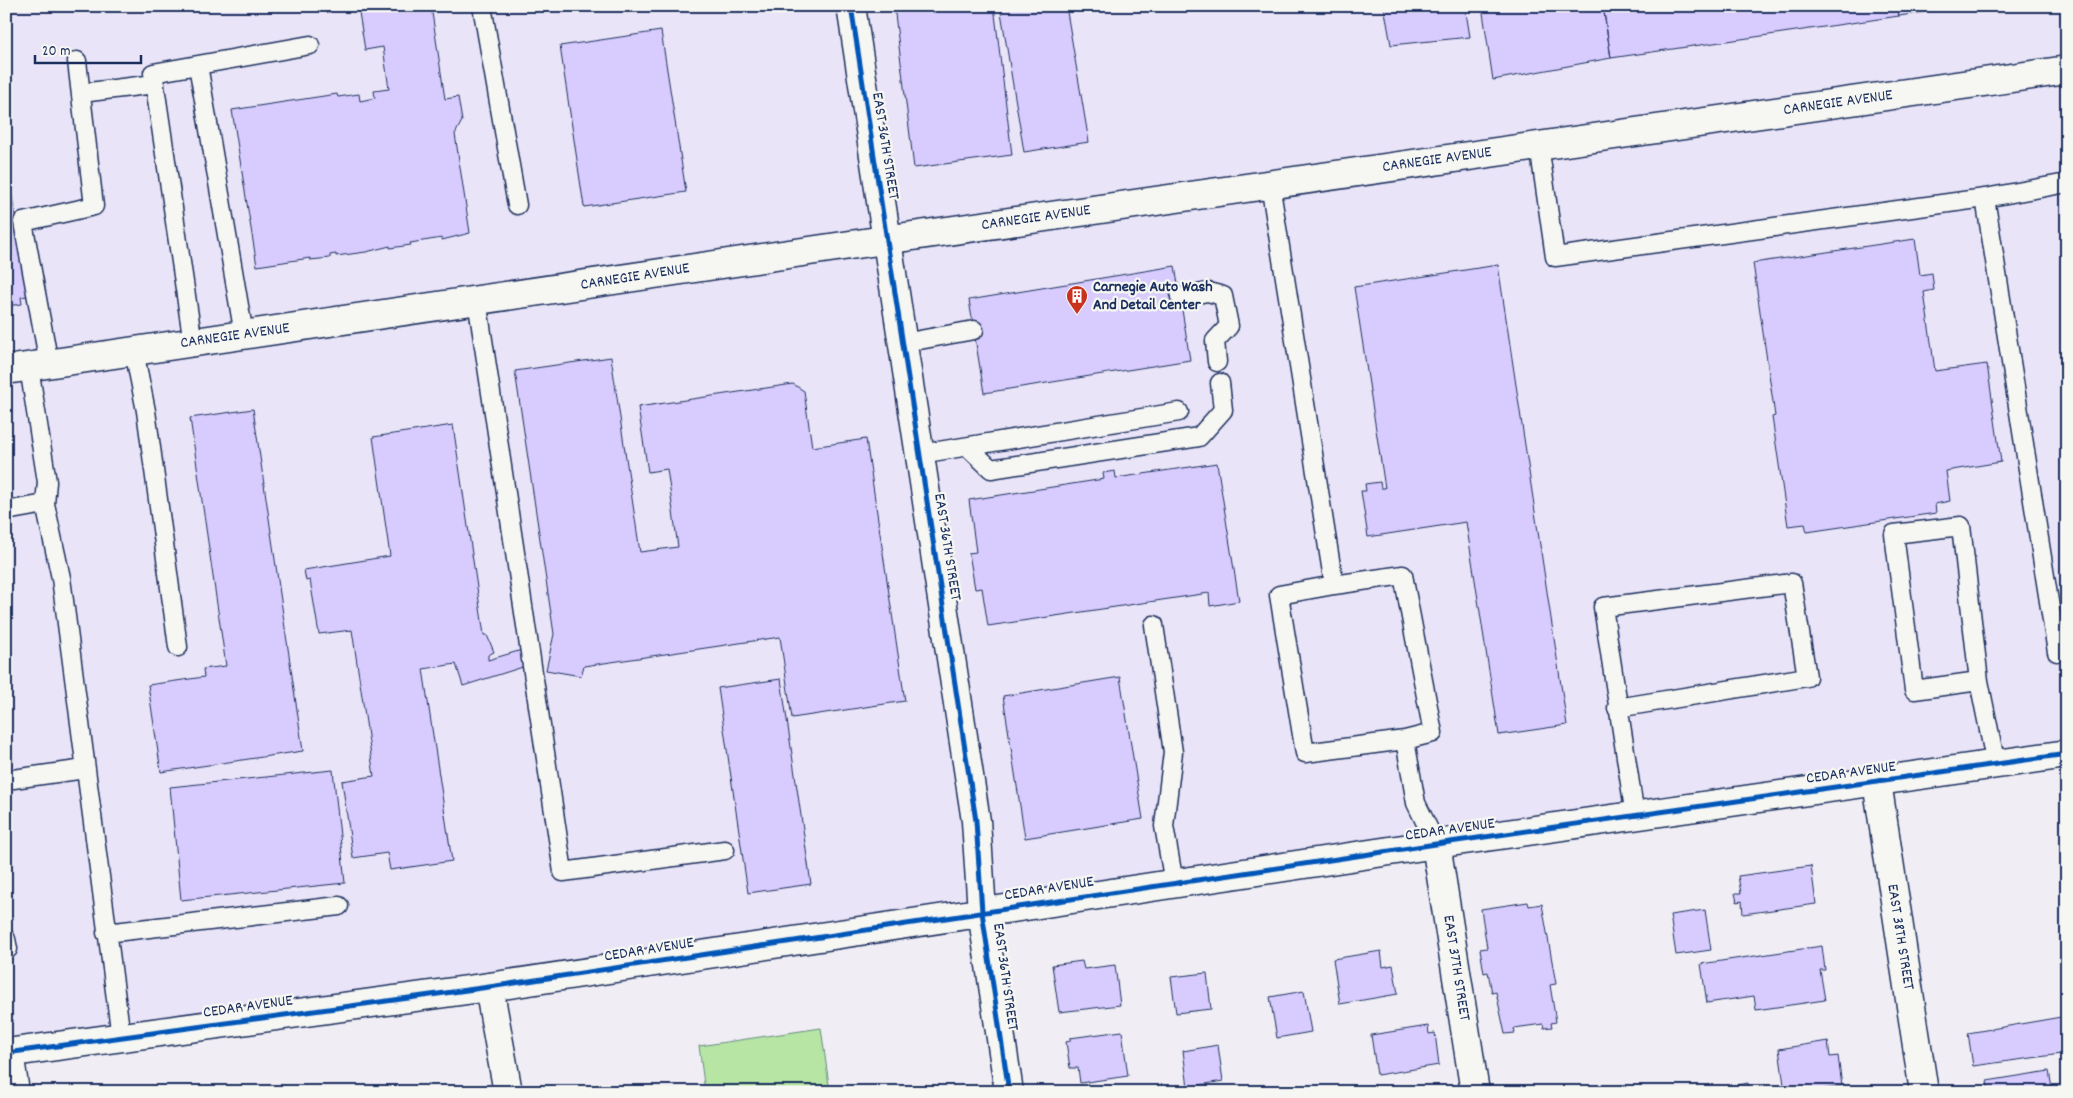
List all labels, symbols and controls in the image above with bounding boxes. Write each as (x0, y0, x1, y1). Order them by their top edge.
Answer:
scale bar (35, 32, 141, 64)
text: 20 m (42, 41, 70, 63)
street label: CARNEGIE AVENUE (1782, 84, 1895, 122)
street label: EAST 36TH STREET (865, 91, 905, 202)
street label: CARNEGIE AVENUE (1381, 141, 1494, 179)
street label: CARNEGIE AVENUE (980, 199, 1093, 237)
street label: CARNEGIE AVENUE (579, 257, 692, 297)
place label: Carnegie Auto Wash And Detail Center (1093, 276, 1213, 317)
building icon: Carnegie Auto Wash And Detail Center (1065, 284, 1089, 315)
street label: CARNEGIE AVENUE (179, 317, 292, 355)
street label: EAST 36TH STREET (927, 492, 967, 603)
street label: CEDAR AVENUE (1805, 755, 1898, 791)
street label: CEDAR AVENUE (1404, 812, 1497, 848)
street label: CEDAR AVENUE (1003, 870, 1096, 907)
street label: EAST 38TH STREET (1880, 882, 1920, 992)
street label: EAST 37TH STREET (1436, 913, 1476, 1023)
street label: EAST 36TH STREET (986, 922, 1024, 1033)
street label: CEDAR AVENUE (603, 931, 696, 968)
street label: CEDAR AVENUE (202, 989, 295, 1025)

